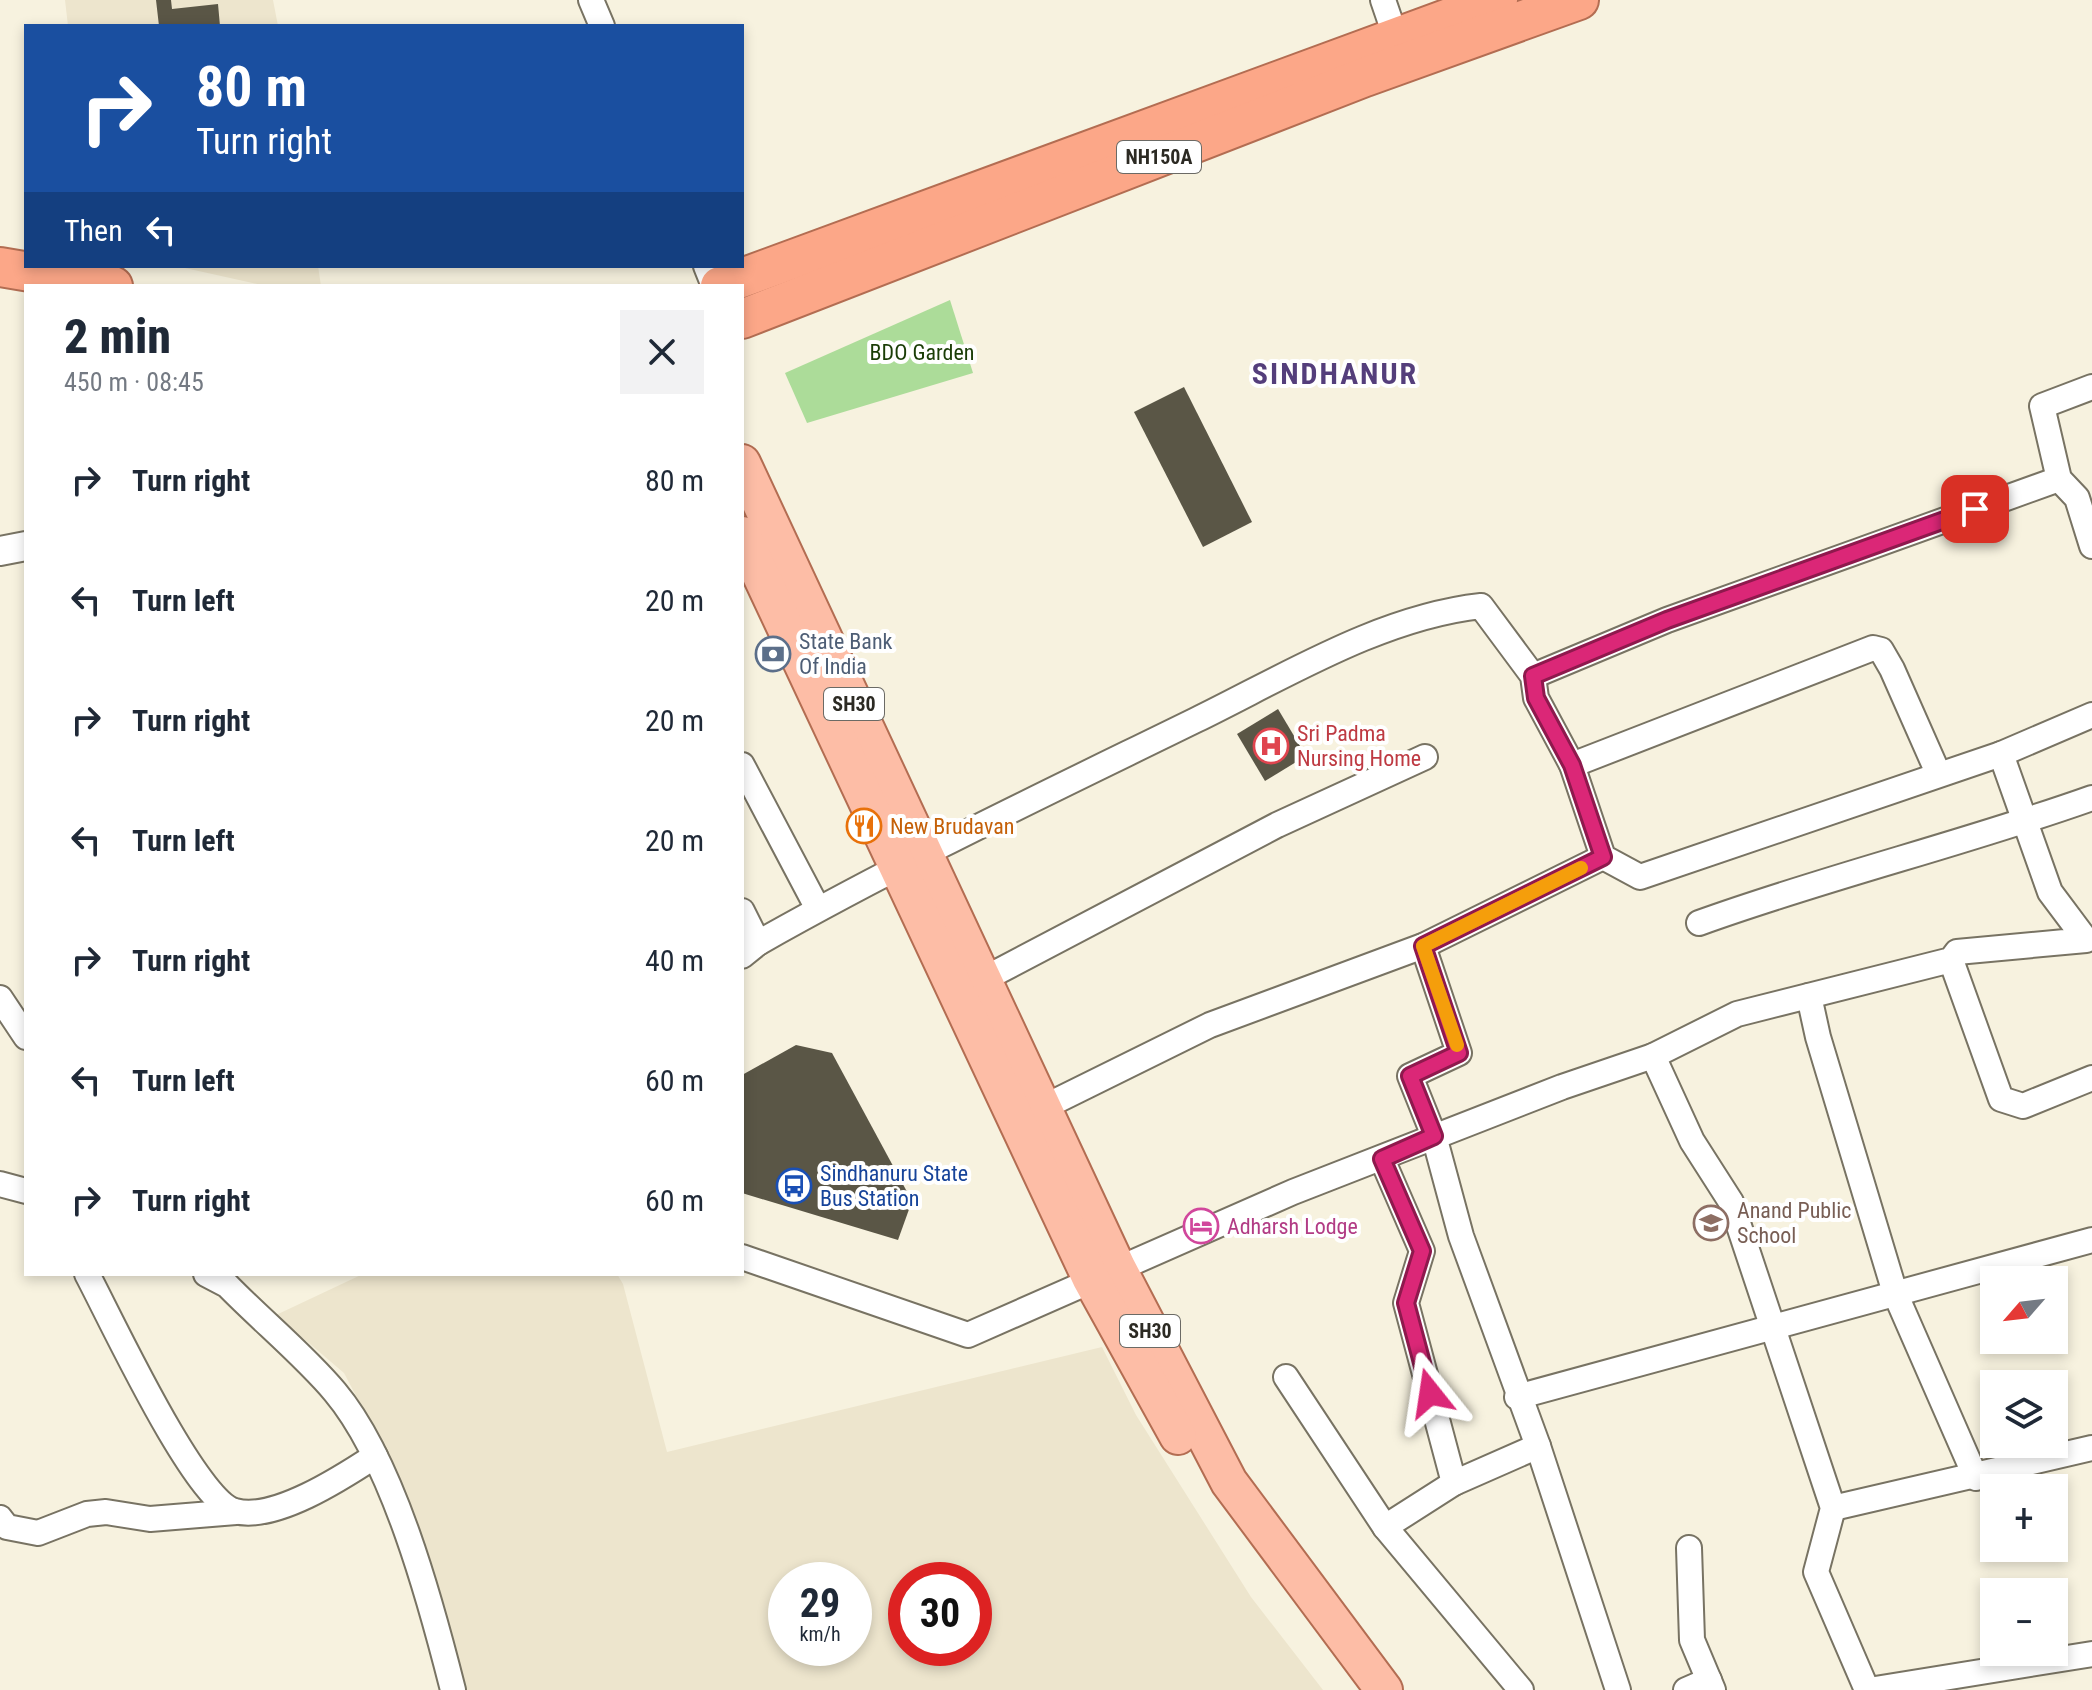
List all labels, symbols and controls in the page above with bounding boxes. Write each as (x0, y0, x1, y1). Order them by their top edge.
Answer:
text: 80 m (196, 54, 307, 120)
icon: right (64, 56, 168, 160)
text: Turn right (196, 121, 332, 163)
road number: NH150A (1117, 141, 1201, 173)
icon: left (139, 208, 183, 252)
text: Then (64, 213, 123, 248)
text: 2 min (64, 308, 171, 365)
button: close (620, 310, 704, 394)
park label: BDO Garden (870, 340, 974, 365)
district label: SINDHANUR (1252, 356, 1418, 391)
text: 450 m · 08:45 (64, 367, 204, 397)
icon: right (64, 458, 108, 502)
text: Turn right (132, 463, 250, 498)
text: 80 m (645, 463, 704, 498)
pin (1941, 475, 2009, 543)
icon: arrive (1953, 487, 1997, 531)
icon: left (64, 578, 108, 622)
text: Turn left (132, 583, 235, 618)
text: 20 m (645, 583, 704, 618)
place label: State Bank Of India (799, 629, 893, 679)
bank icon: State Bank Of India (754, 635, 792, 673)
road number: SH30 (824, 688, 884, 720)
icon: right (64, 698, 108, 742)
text: Turn right (132, 703, 250, 738)
text: 20 m (645, 703, 704, 738)
place label: Sri Padma Nursing Home (1297, 721, 1421, 771)
hospital icon: Sri Padma Nursing Home (1252, 727, 1290, 765)
restaurant icon: New Brudavan (845, 807, 883, 845)
place label: New Brudavan (890, 814, 1014, 839)
icon: left (64, 818, 108, 862)
text: Turn left (132, 823, 235, 858)
text: 20 m (645, 823, 704, 858)
icon: right (64, 938, 108, 982)
text: Turn right (132, 943, 250, 978)
text: 40 m (645, 943, 704, 978)
icon: left (64, 1058, 108, 1102)
text: Turn left (132, 1063, 235, 1098)
text: 60 m (645, 1063, 704, 1098)
place label: Sindhanuru State Bus Station (820, 1161, 968, 1211)
bus stop icon: Sindhanuru State Bus Station (775, 1167, 813, 1205)
icon: right (64, 1178, 108, 1222)
text: Turn right (132, 1183, 250, 1218)
text: 60 m (645, 1183, 704, 1218)
place label: Anand Public School (1737, 1198, 1851, 1248)
school or university icon: Anand Public School (1692, 1204, 1730, 1242)
hotel icon: Adharsh Lodge (1182, 1207, 1220, 1245)
place label: Adharsh Lodge (1227, 1214, 1358, 1239)
north arrow (1980, 1266, 2068, 1354)
map controls (1980, 1266, 2068, 1666)
road number: SH30 (1120, 1315, 1180, 1347)
position arrow (1388, 1351, 1472, 1435)
button: layers (1980, 1370, 2068, 1458)
button: + (1980, 1474, 2068, 1562)
speed limit sign: 30 (888, 1562, 992, 1666)
button: − (1980, 1578, 2068, 1666)
text: 29 (800, 1580, 840, 1627)
text: km/h (799, 1622, 841, 1646)

